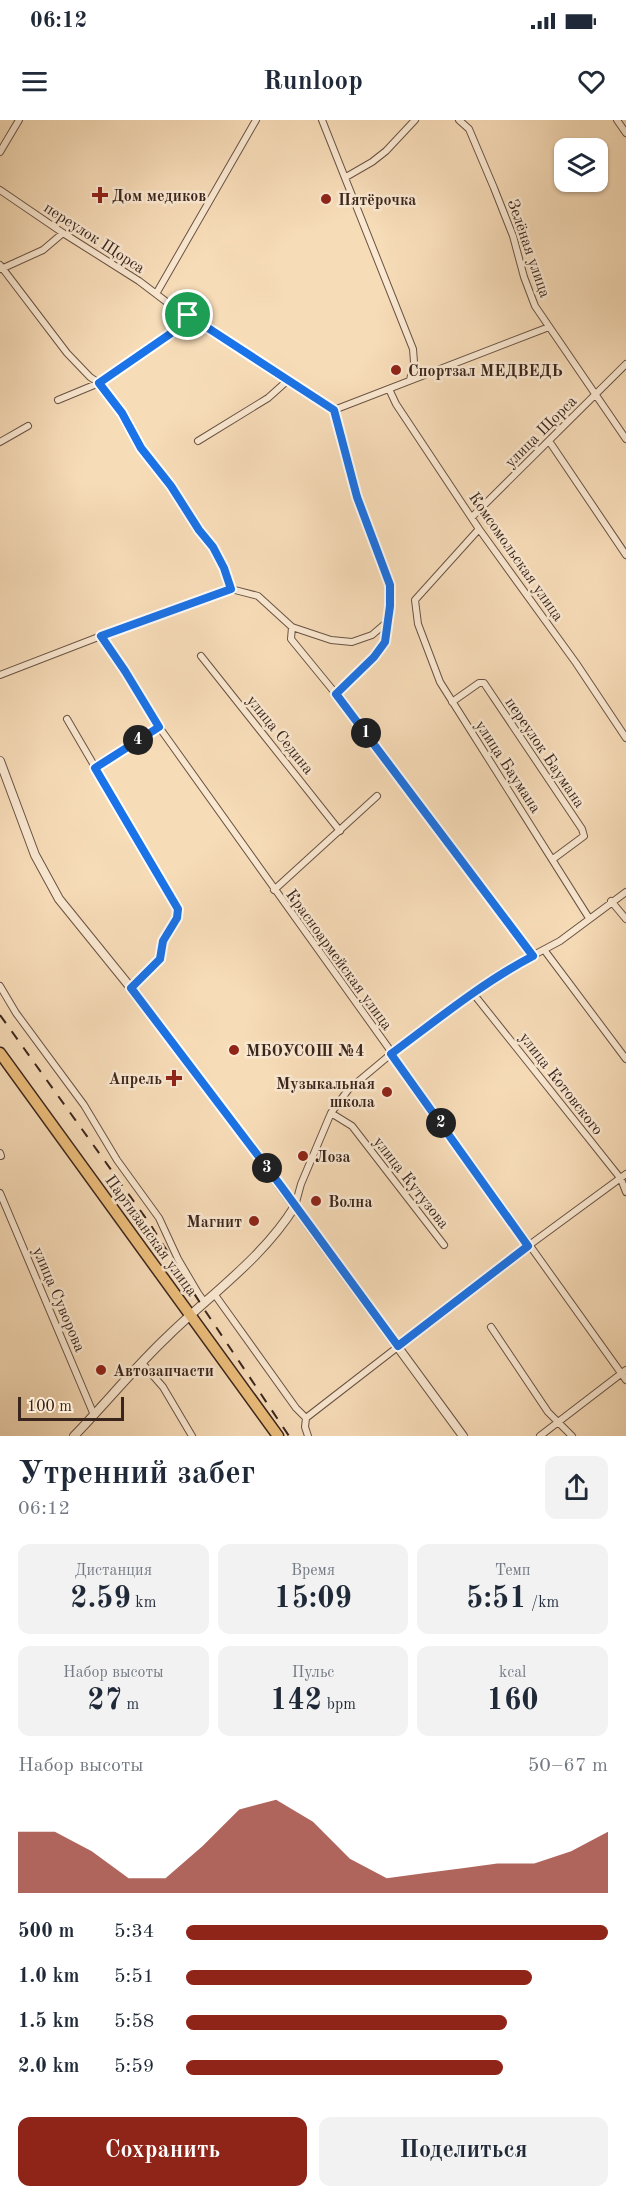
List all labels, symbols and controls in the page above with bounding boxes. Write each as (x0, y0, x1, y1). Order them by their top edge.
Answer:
text: 06:12 (30, 10, 87, 32)
icon: menu (18, 65, 51, 98)
icon: heart (575, 65, 608, 98)
text: Runloop (263, 68, 363, 95)
map controls (554, 138, 608, 192)
button: layers (554, 138, 608, 192)
marker: Дом медиков (93, 188, 107, 202)
place label: Дом медиков (112, 189, 206, 205)
marker: Пятёрочка (319, 192, 333, 206)
place label: Пятёрочка (338, 193, 417, 209)
street label: Зелёная улица (504, 197, 552, 300)
street label: переулок Щорса (41, 200, 147, 277)
pin (162, 289, 213, 340)
icon: arrive (171, 298, 204, 331)
marker: Спортзал МЕДВЕДЬ (389, 363, 403, 377)
place label: Спортзал МЕДВЕДЬ (408, 364, 563, 380)
street label: улица Щорса (502, 393, 580, 471)
street label: Комсомольская улица (465, 490, 566, 624)
street label: улица Седина (243, 693, 316, 778)
street label: переулок Баумана (502, 695, 587, 811)
pin: 1 (351, 718, 381, 748)
street label: улица Баумана (471, 718, 543, 816)
pin: 4 (123, 725, 153, 755)
text: 1 (361, 725, 371, 741)
text: 4 (133, 732, 143, 748)
street label: Красноармейская улица (282, 887, 395, 1034)
street label: улица Котовского (516, 1030, 605, 1139)
marker: МБОУСОШ №4 (227, 1043, 241, 1057)
place label: МБОУСОШ №4 (246, 1044, 364, 1060)
marker: Апрель (167, 1071, 181, 1085)
place label: Апрель (108, 1072, 162, 1088)
place label: Музыкальная школа (276, 1077, 375, 1111)
marker: Музыкальная школа (380, 1085, 394, 1099)
pin: 2 (426, 1108, 456, 1138)
text: 2 (436, 1115, 446, 1131)
street label: улица Кутузова (370, 1134, 451, 1232)
marker: Лоза (296, 1149, 310, 1163)
place label: Лоза (315, 1150, 351, 1166)
pin: 3 (252, 1153, 282, 1183)
text: 3 (262, 1160, 272, 1176)
street label: Партизанская улица (101, 1173, 200, 1300)
marker: Волна (309, 1194, 323, 1208)
place label: Волна (328, 1195, 373, 1211)
marker: Магнит (247, 1214, 261, 1228)
place label: Магнит (187, 1215, 242, 1231)
street label: улица Суворова (29, 1245, 87, 1355)
marker: Автозапчасти (94, 1363, 108, 1377)
place label: Автозапчасти (113, 1364, 214, 1380)
scale bar (18, 1394, 124, 1422)
text: 100 m (27, 1399, 72, 1415)
button: share (545, 1456, 608, 1519)
text: Утренний забег (18, 1458, 255, 1491)
text: 06:12 (18, 1499, 70, 1519)
text: Дистанция (75, 1563, 152, 1579)
text: Время (291, 1563, 335, 1579)
text: Темп (495, 1563, 531, 1579)
text: 2.59 (70, 1584, 131, 1614)
text: 15:09 (274, 1584, 352, 1614)
text: 5:51 (466, 1584, 527, 1614)
text: km (131, 1595, 156, 1611)
text: /km (527, 1595, 559, 1611)
text: Набор высоты (63, 1665, 164, 1681)
text: Пульс (292, 1665, 334, 1681)
text: kcal (499, 1665, 526, 1681)
text: 27 (87, 1686, 122, 1716)
text: 142 (270, 1686, 322, 1716)
text: 160 (487, 1686, 539, 1716)
text: m (122, 1697, 139, 1713)
text: bpm (322, 1697, 356, 1713)
text: Набор высоты (18, 1756, 144, 1776)
text: 50–67 m (528, 1756, 608, 1776)
text: 500 m (18, 1922, 74, 1942)
text: 5:34 (114, 1922, 154, 1942)
text: 1.0 km (18, 1967, 80, 1987)
text: 5:51 (114, 1967, 154, 1987)
text: 1.5 km (18, 2012, 80, 2032)
text: 5:58 (114, 2012, 154, 2032)
text: 2.0 km (18, 2057, 80, 2077)
text: 5:59 (114, 2057, 154, 2077)
button: Сохранить (18, 2117, 307, 2186)
button: Поделиться (319, 2117, 608, 2186)

